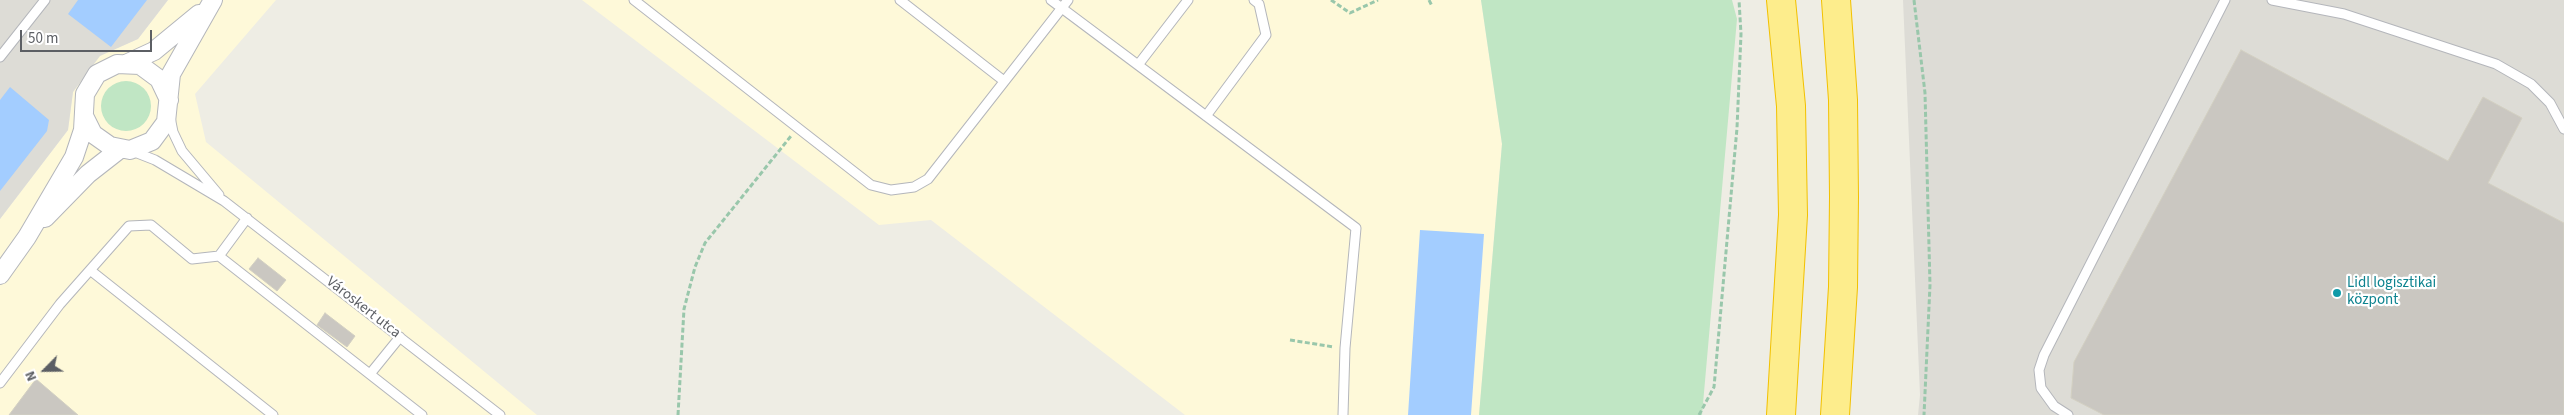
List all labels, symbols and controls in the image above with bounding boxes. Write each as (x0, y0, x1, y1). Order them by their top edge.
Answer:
scale bar (22, 20, 155, 52)
text: 50 m (28, 28, 58, 49)
street label: Városkert utca (322, 273, 404, 343)
place label: Lidl logisztikai központ (2347, 275, 2436, 310)
marker: Lidl logisztikai központ (2331, 287, 2343, 299)
north arrow (20, 345, 70, 395)
text: N (20, 368, 42, 384)

